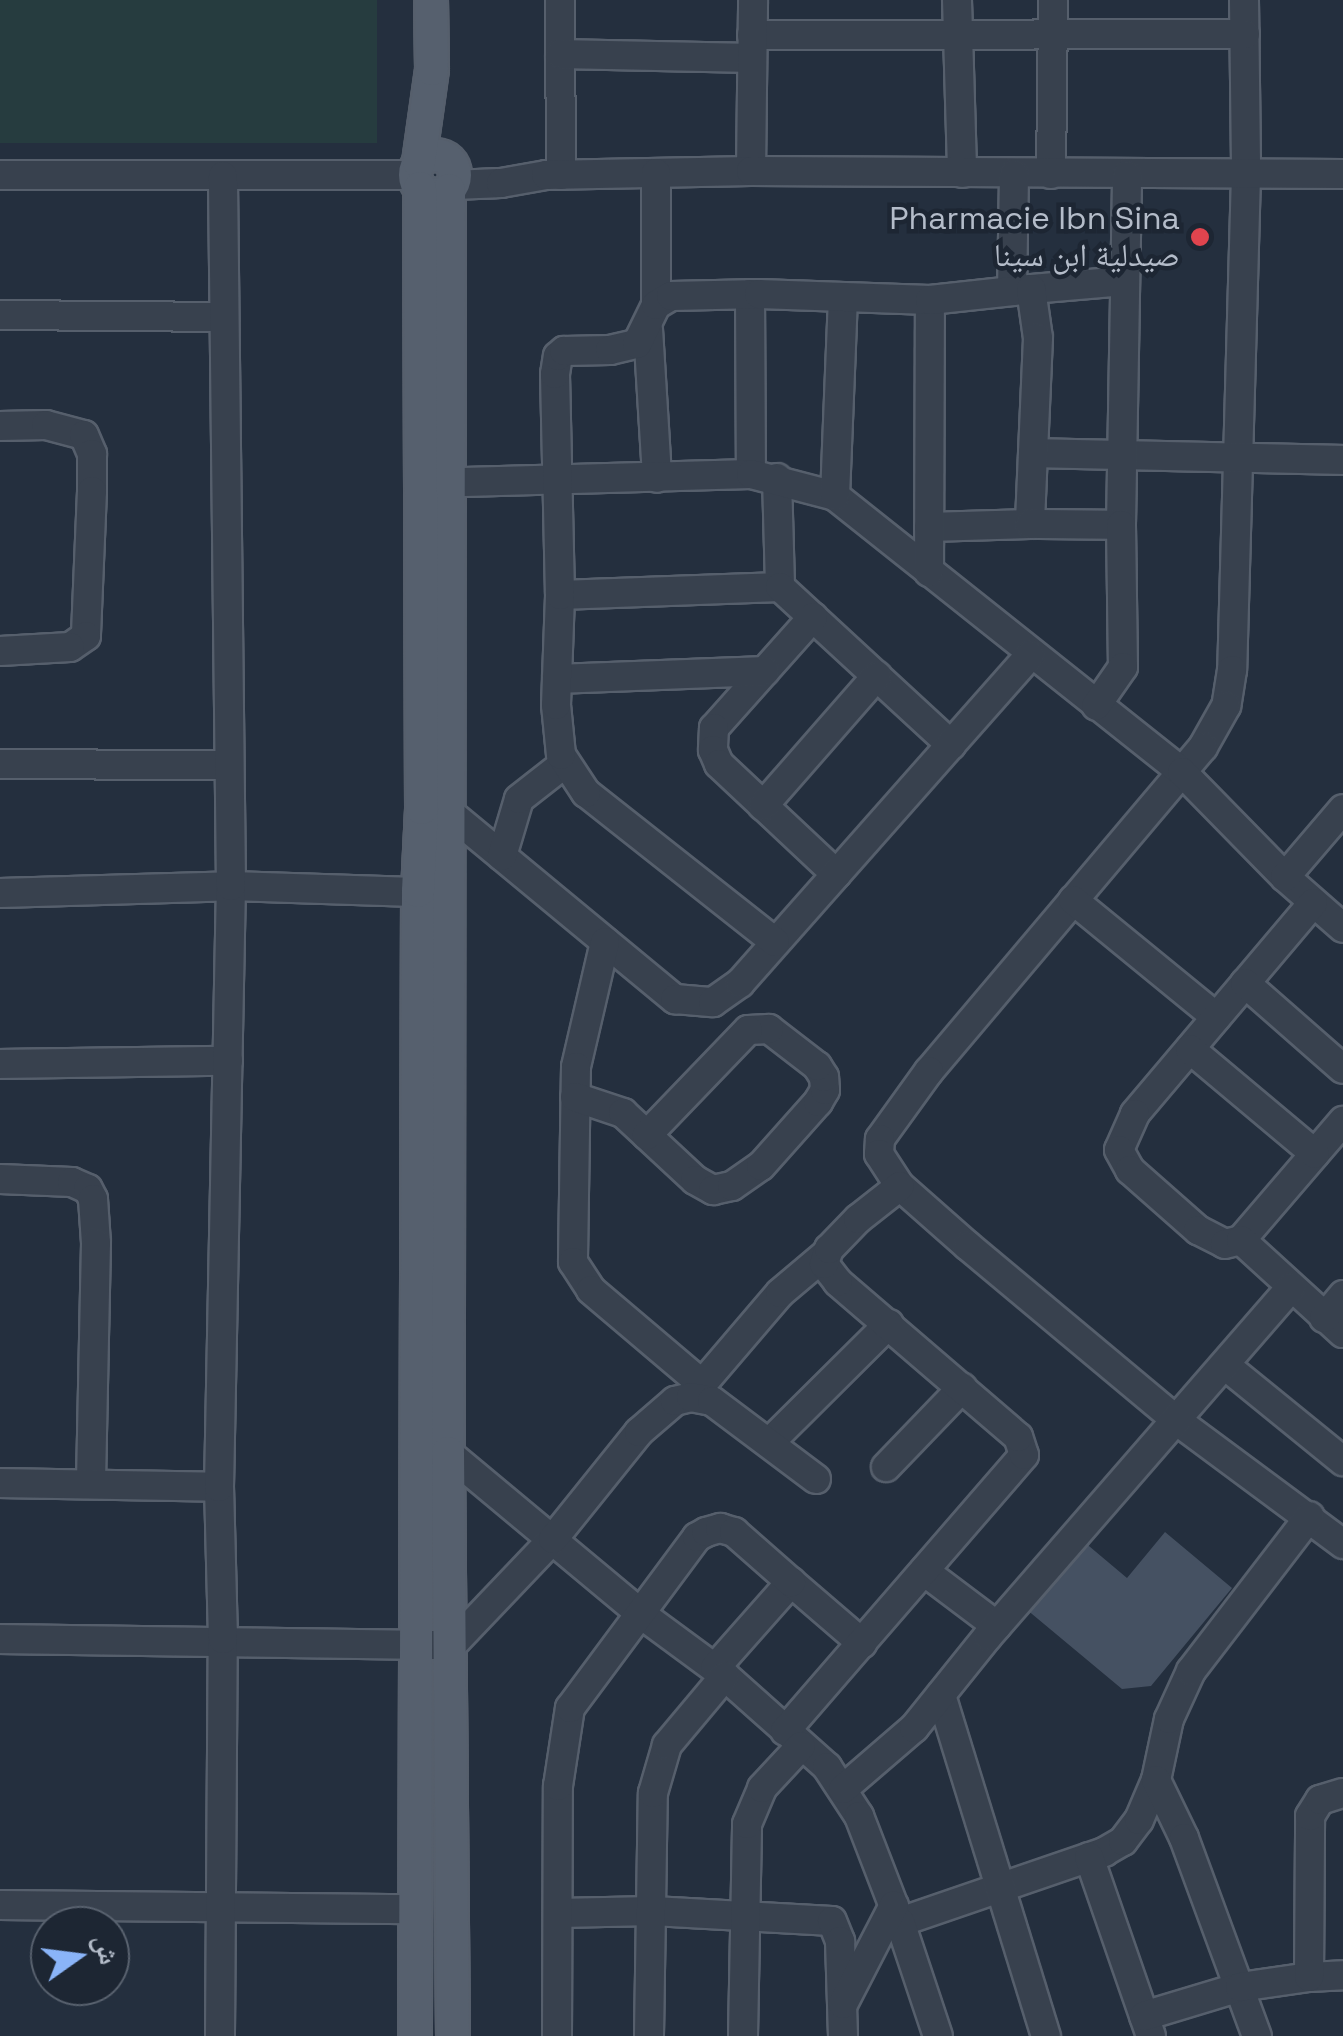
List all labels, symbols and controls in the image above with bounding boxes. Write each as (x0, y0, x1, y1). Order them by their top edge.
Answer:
place label: Pharmacie Ibn Sina صيدلية ابن سينا (889, 200, 1180, 275)
marker: Pharmacie Ibn Sina صيدلية ابن سينا (1189, 226, 1211, 248)
north arrow (30, 1906, 130, 2006)
text: ش (86, 1930, 128, 1968)

